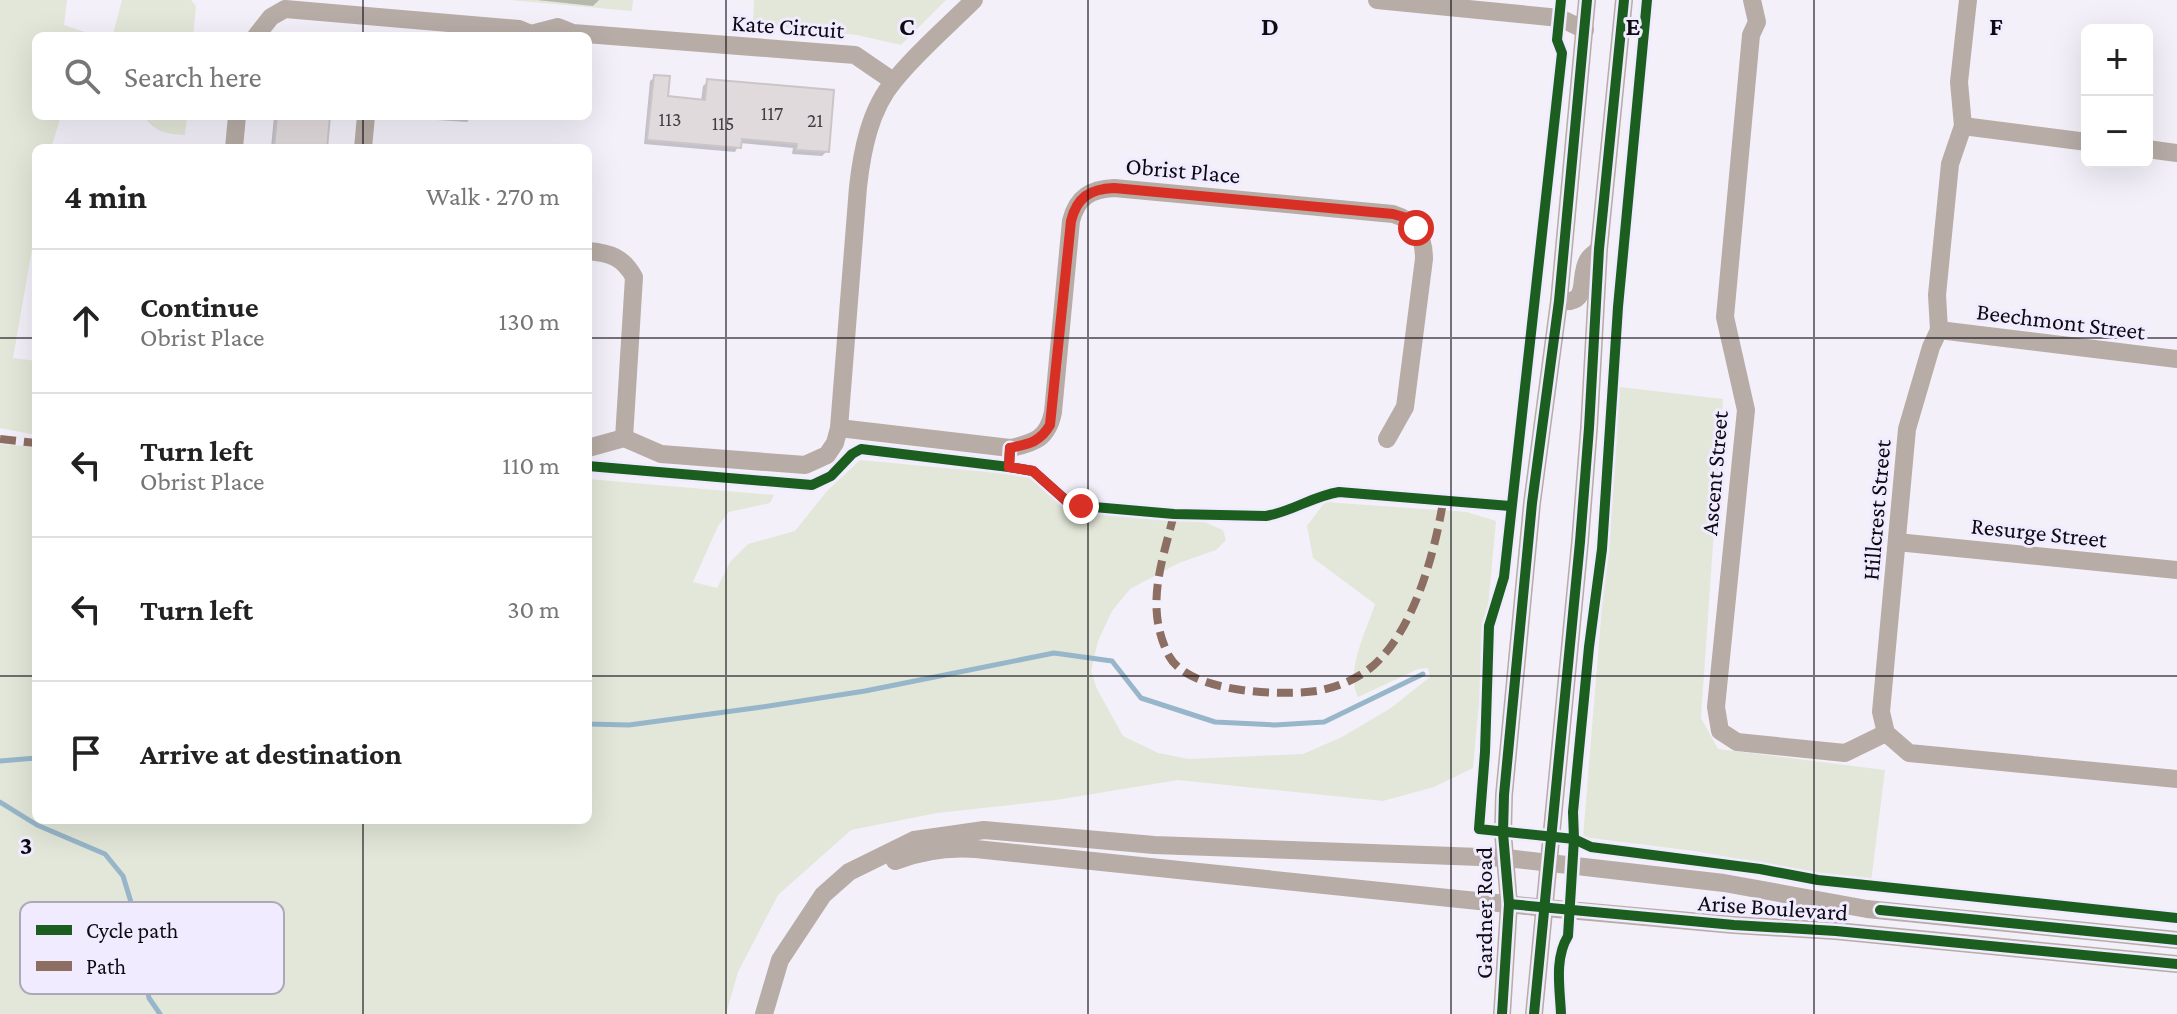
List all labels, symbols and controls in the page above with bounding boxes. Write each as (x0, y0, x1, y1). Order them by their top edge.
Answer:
street label: Kate Circuit (731, 9, 846, 43)
text: C (899, 12, 915, 41)
text: D (1261, 12, 1279, 41)
text: E (1626, 12, 1641, 41)
text: F (1989, 12, 2003, 41)
map controls (2081, 24, 2153, 168)
button: + (2081, 24, 2153, 96)
search box (32, 32, 592, 120)
icon: search (60, 54, 104, 98)
text: Search here (124, 60, 262, 93)
button: − (2081, 96, 2153, 168)
house number: 117 (761, 102, 783, 124)
house number: 113 (659, 108, 681, 130)
house number: 21 (807, 109, 823, 131)
house number: 115 (712, 112, 734, 134)
street label: Obrist Place (1125, 152, 1241, 188)
text: 4 min (64, 178, 147, 215)
text: Walk · 270 m (426, 182, 560, 211)
route start (1398, 210, 1434, 246)
text: Continue (140, 290, 259, 323)
street label: Beechmont Street (1975, 297, 2148, 345)
icon: ahead (64, 299, 108, 343)
text: 130 m (499, 307, 560, 336)
text: Obrist Place (140, 323, 265, 352)
street label: Ascent Street (1695, 409, 1733, 536)
text: Turn left (140, 434, 253, 467)
street label: Hillcrest Street (1856, 437, 1896, 582)
icon: left (64, 443, 108, 487)
text: 110 m (502, 451, 560, 480)
text: Obrist Place (140, 467, 265, 496)
route end (1063, 488, 1099, 524)
street label: Resurge Street (1970, 511, 2109, 553)
icon: left (64, 587, 108, 631)
text: Turn left (140, 593, 253, 626)
text: 30 m (507, 595, 560, 624)
icon: arrive (64, 731, 108, 775)
text: Arrive at destination (140, 737, 402, 770)
text: 3 (20, 831, 32, 860)
street label: Gardner Road (1470, 847, 1497, 979)
street label: Arise Boulevard (1697, 888, 1849, 926)
legend (20, 902, 284, 994)
text: Cycle path (86, 918, 178, 943)
text: Path (86, 954, 126, 979)

